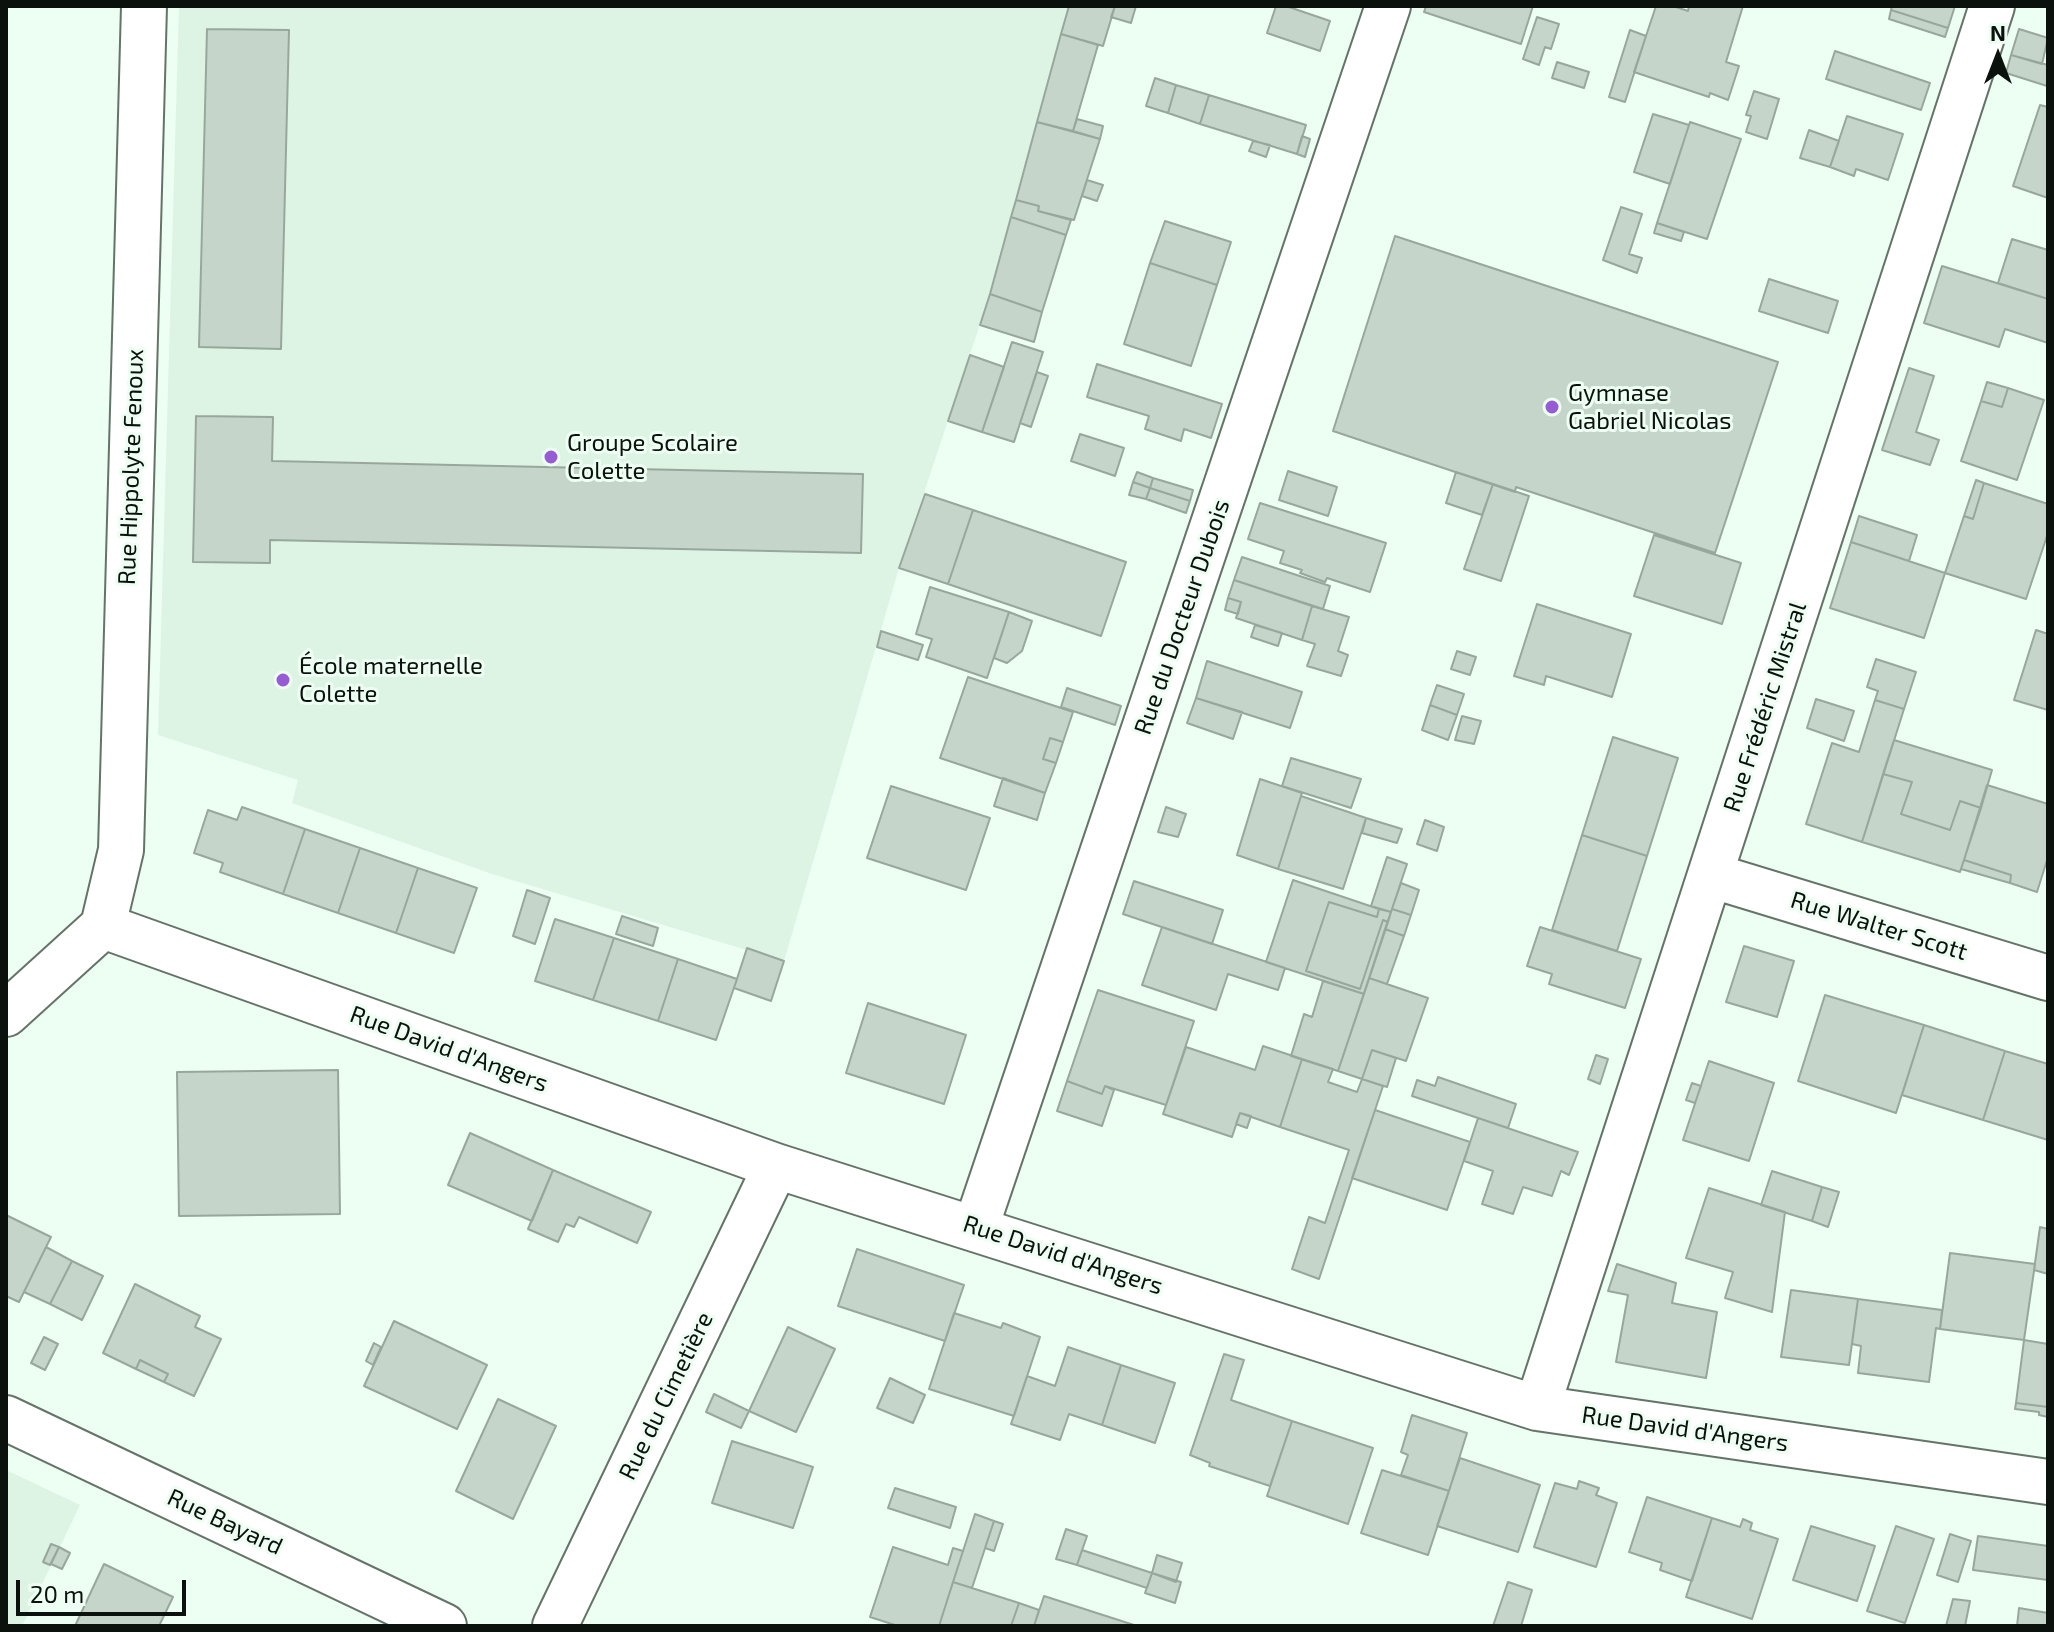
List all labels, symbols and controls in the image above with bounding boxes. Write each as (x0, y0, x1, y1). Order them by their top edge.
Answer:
north arrow (1958, 16, 2038, 96)
text: N (1990, 19, 2006, 45)
street label: Rue Hippolyte Fenoux (112, 348, 150, 586)
place label: Gymnase Gabriel Nicolas (1568, 379, 1731, 435)
marker: Gymnase Gabriel Nicolas (1543, 398, 1561, 416)
place label: Groupe Scolaire Colette (567, 429, 738, 485)
marker: Groupe Scolaire Colette (542, 448, 560, 466)
street label: Rue du Docteur Dubois (1128, 496, 1236, 738)
street label: Rue Frédéric Mistral (1717, 598, 1813, 816)
place label: École maternelle Colette (299, 652, 483, 708)
marker: École maternelle Colette (274, 671, 292, 689)
street label: Rue Walter Scott (1787, 885, 1971, 967)
street label: Rue David d'Angers (346, 1000, 552, 1098)
street label: Rue David d'Angers (959, 1209, 1167, 1301)
street label: Rue du Cimetière (613, 1307, 719, 1485)
street label: Rue David d'Angers (1580, 1400, 1790, 1458)
street label: Rue Bayard (163, 1483, 287, 1561)
scale bar (20, 1564, 190, 1614)
text: 20 m (30, 1579, 84, 1608)

